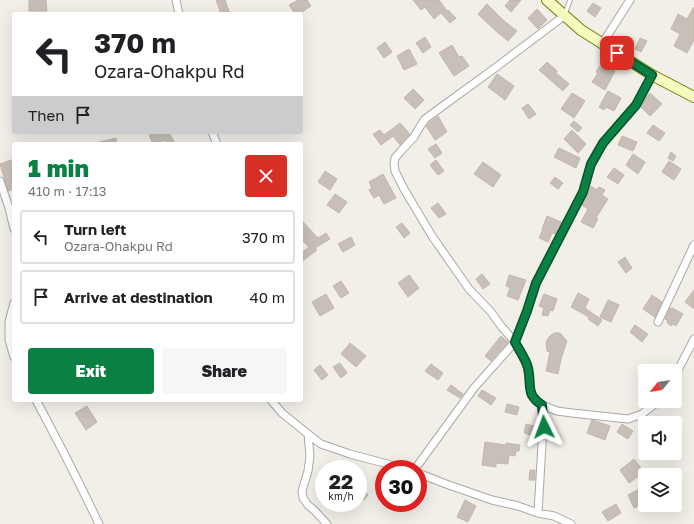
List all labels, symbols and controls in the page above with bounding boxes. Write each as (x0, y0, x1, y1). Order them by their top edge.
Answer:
text: 370 m (94, 26, 176, 59)
icon: left (28, 28, 80, 80)
pin (600, 36, 634, 70)
icon: arrive (606, 42, 628, 64)
text: Ozara-Ohakpu Rd (94, 60, 245, 82)
icon: arrive (72, 104, 94, 126)
text: Then (28, 106, 64, 124)
text: 1 min (28, 153, 89, 182)
button: close (245, 155, 287, 197)
text: 410 m · 17:13 (28, 183, 106, 199)
text: Turn left (64, 220, 126, 238)
icon: left (30, 226, 52, 248)
text: 370 m (242, 228, 285, 246)
text: Ozara-Ohakpu Rd (64, 238, 173, 254)
icon: arrive (30, 286, 52, 308)
text: Arrive at destination (64, 288, 213, 306)
text: 40 m (250, 288, 285, 306)
button: Exit (28, 348, 154, 394)
button: Share (162, 348, 287, 394)
north arrow (638, 364, 682, 408)
map controls (638, 364, 682, 512)
position arrow (523, 406, 565, 448)
button: sound (638, 416, 682, 460)
speed limit sign: 30 (375, 460, 427, 512)
button: layers (638, 468, 682, 512)
text: 22 (329, 469, 353, 493)
text: km/h (328, 490, 354, 502)

